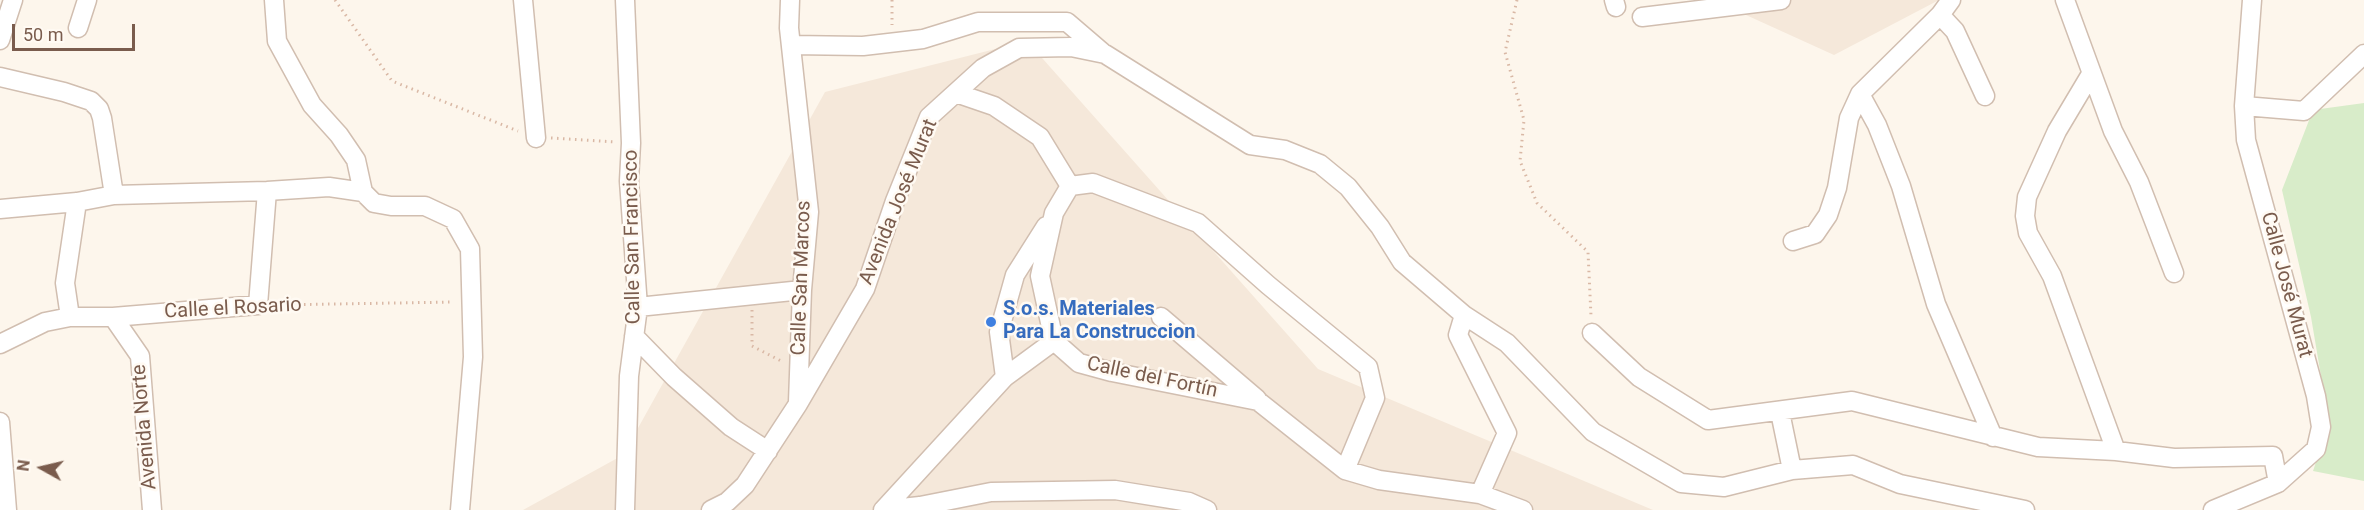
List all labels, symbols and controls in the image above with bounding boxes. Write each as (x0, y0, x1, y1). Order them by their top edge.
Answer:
scale bar (15, 12, 138, 50)
text: 50 m (23, 24, 63, 45)
street label: Avenida José Murat (855, 116, 943, 288)
street label: Calle San Francisco (619, 150, 647, 324)
street label: Calle San Marcos (787, 200, 817, 356)
street label: Calle José Murat (2255, 210, 2317, 360)
street label: Calle el Rosario (164, 293, 302, 325)
place label: S.o.s. Materiales Para La Construccion (1003, 298, 1195, 345)
marker: S.o.s. Materiales Para La Construccion (984, 315, 998, 329)
street label: Calle del Fortín (1084, 352, 1220, 404)
street label: Avenida Norte (128, 363, 162, 491)
north arrow (12, 438, 72, 498)
text: N (13, 459, 34, 472)

